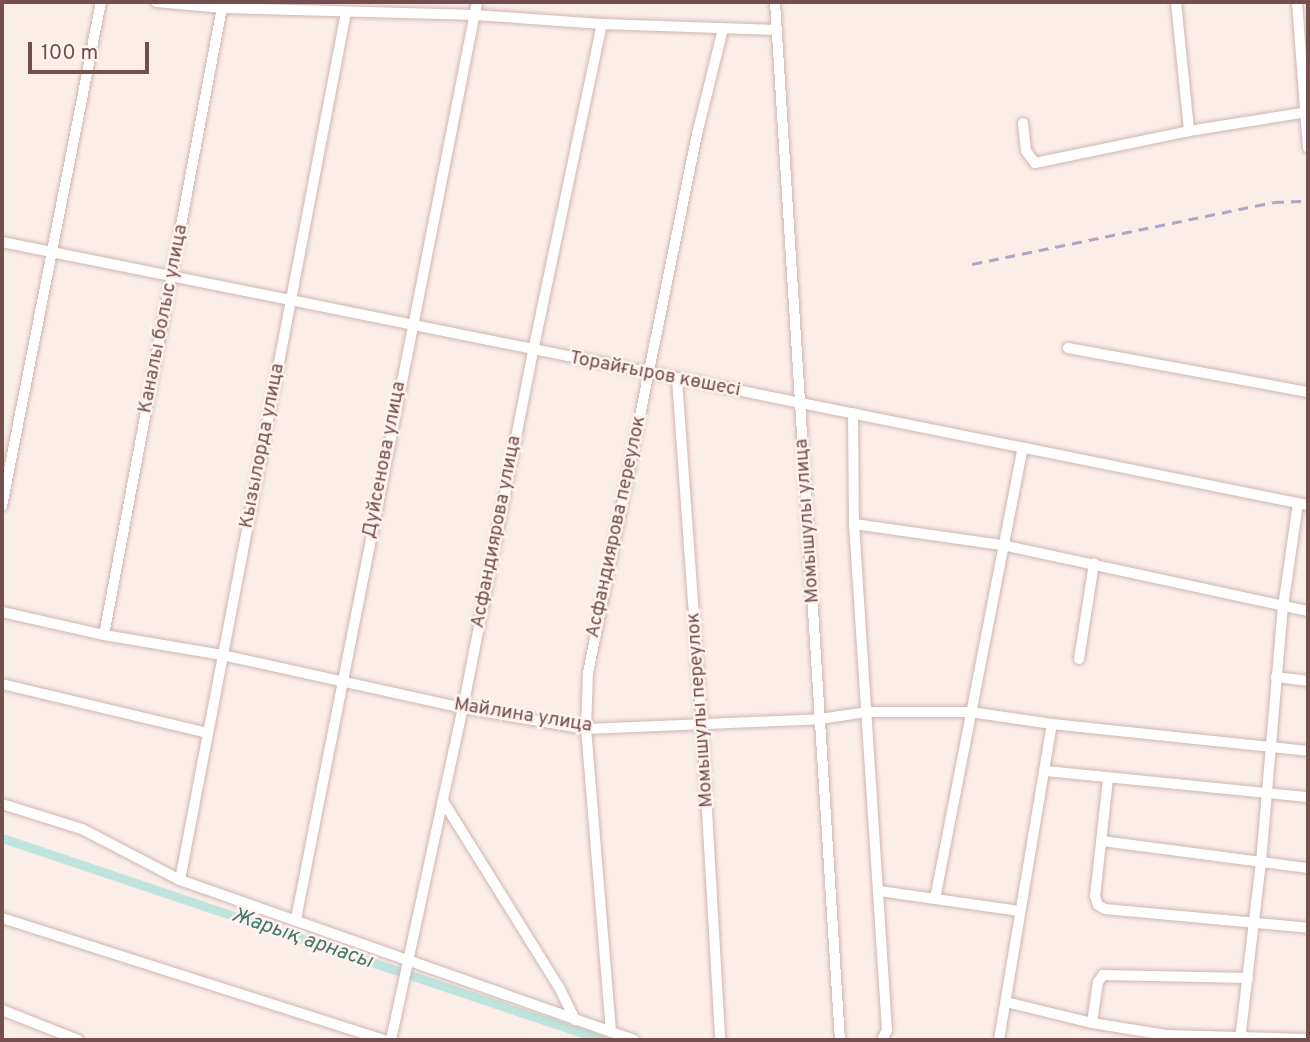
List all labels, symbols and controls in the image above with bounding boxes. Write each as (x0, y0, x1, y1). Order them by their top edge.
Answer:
scale bar (32, 28, 152, 72)
text: 100 m (41, 40, 98, 67)
street label: Каналы болыс улица (135, 223, 193, 415)
street label: Торайғыров көшесі (568, 347, 742, 403)
street label: Кызылорда улица (236, 362, 290, 530)
street label: Дуйсенова улица (359, 379, 411, 541)
street label: Асфандиярова переулок (582, 414, 652, 640)
street label: Асфандиярова улица (467, 434, 527, 630)
street label: Момышулы улица (791, 438, 825, 604)
street label: Момышулы переулок (683, 612, 719, 808)
street label: Майлина улица (452, 694, 594, 738)
water label: Жарық арнасы (228, 903, 376, 975)

